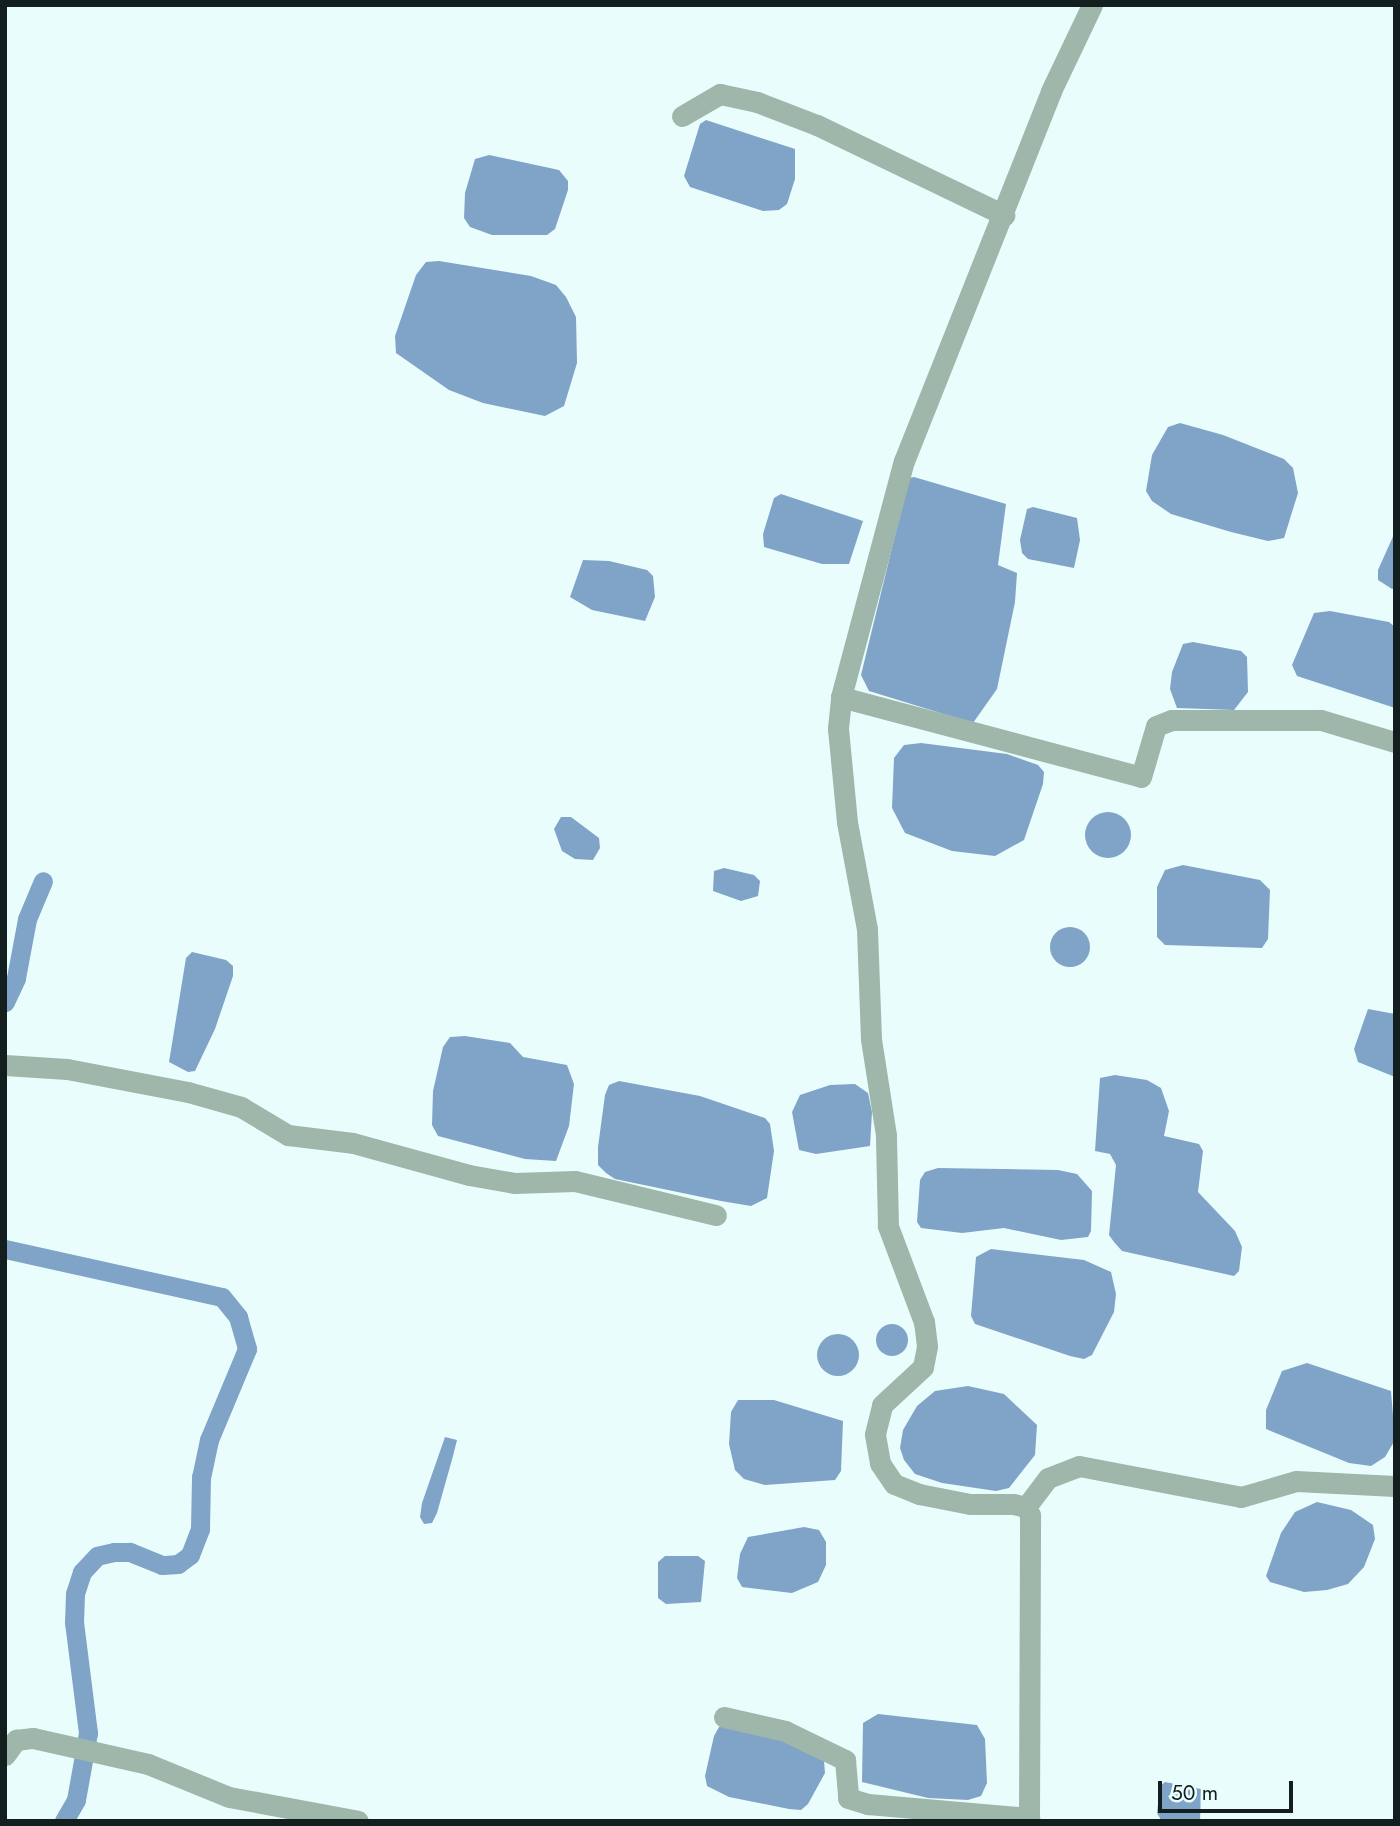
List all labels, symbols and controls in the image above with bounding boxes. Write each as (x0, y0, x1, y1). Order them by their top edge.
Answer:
scale bar (1162, 1766, 1297, 1810)
text: 50 m (1171, 1778, 1218, 1808)

